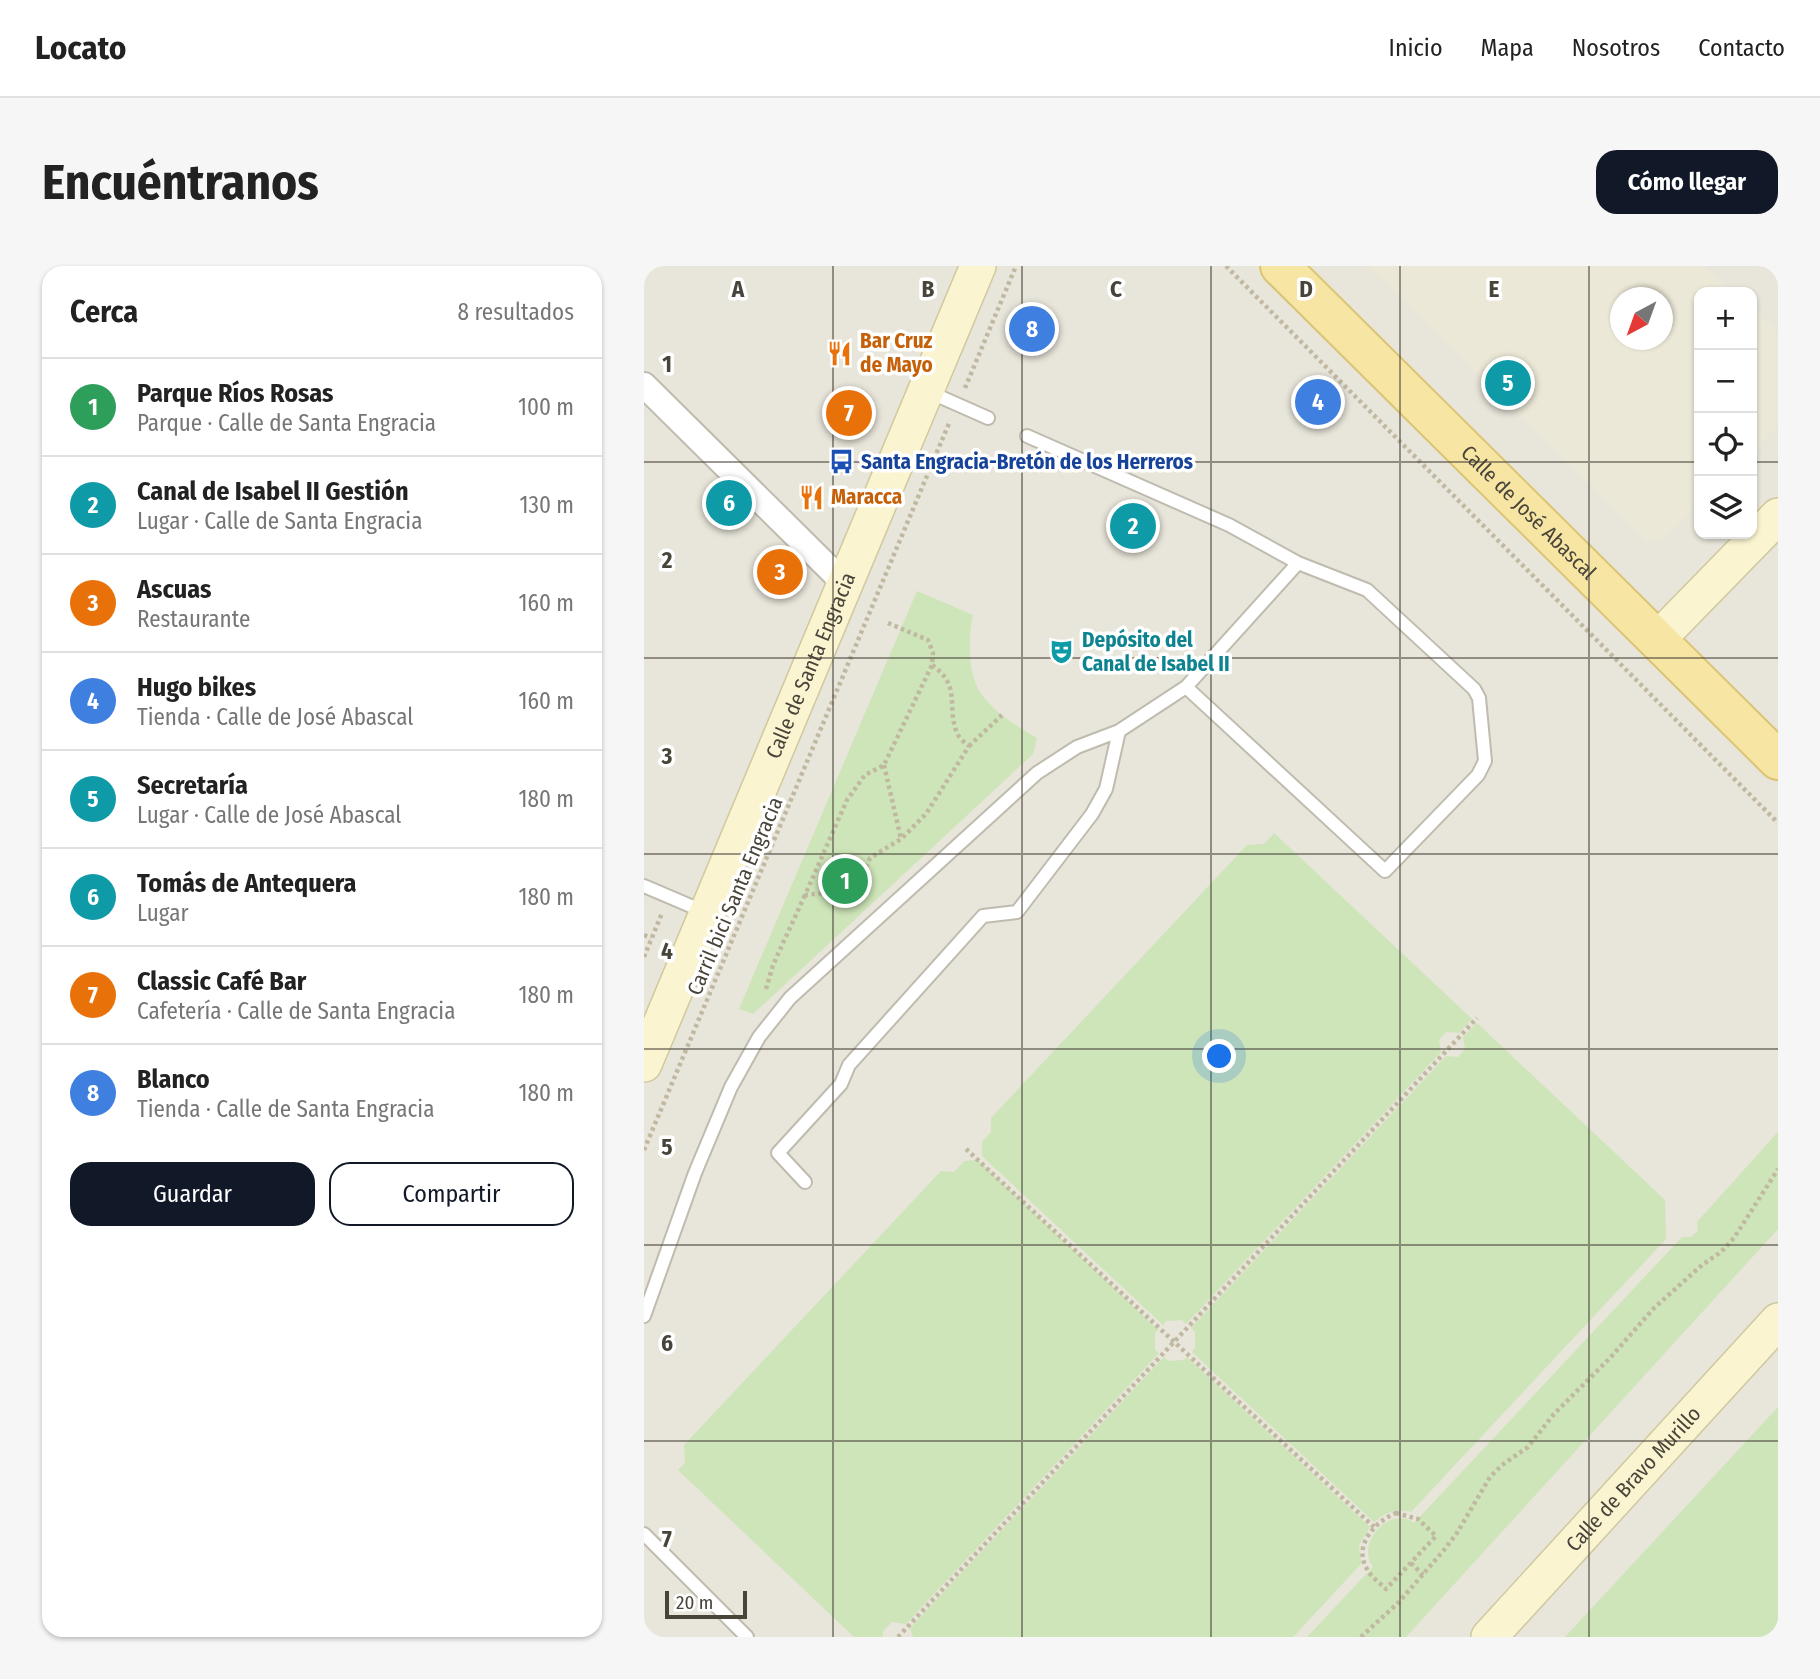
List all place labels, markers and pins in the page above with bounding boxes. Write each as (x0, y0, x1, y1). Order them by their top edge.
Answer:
pin: 8 (1009, 303, 1055, 355)
place label: Bar Cruz de Mayo (860, 328, 933, 378)
restaurant icon: Bar Cruz de Mayo (826, 339, 854, 367)
pin: 5 (1485, 357, 1531, 409)
pin: 4 (1295, 376, 1341, 428)
pin: 7 (826, 387, 872, 439)
bus stop icon: Santa Engracia-Bretón de los Herreros (827, 448, 855, 476)
place label: Santa Engracia-Bretón de los Herreros (861, 449, 1193, 475)
pin: 6 (706, 477, 752, 529)
restaurant icon: Maracca (797, 483, 825, 511)
place label: Maracca (831, 484, 902, 510)
pin: 2 (1110, 500, 1156, 552)
pin: 3 (757, 546, 803, 598)
place label: Depósito del Canal de Isabel II (1082, 627, 1230, 677)
theatre icon: Depósito del Canal de Isabel II (1048, 638, 1076, 666)
pin: 1 (822, 855, 868, 907)

